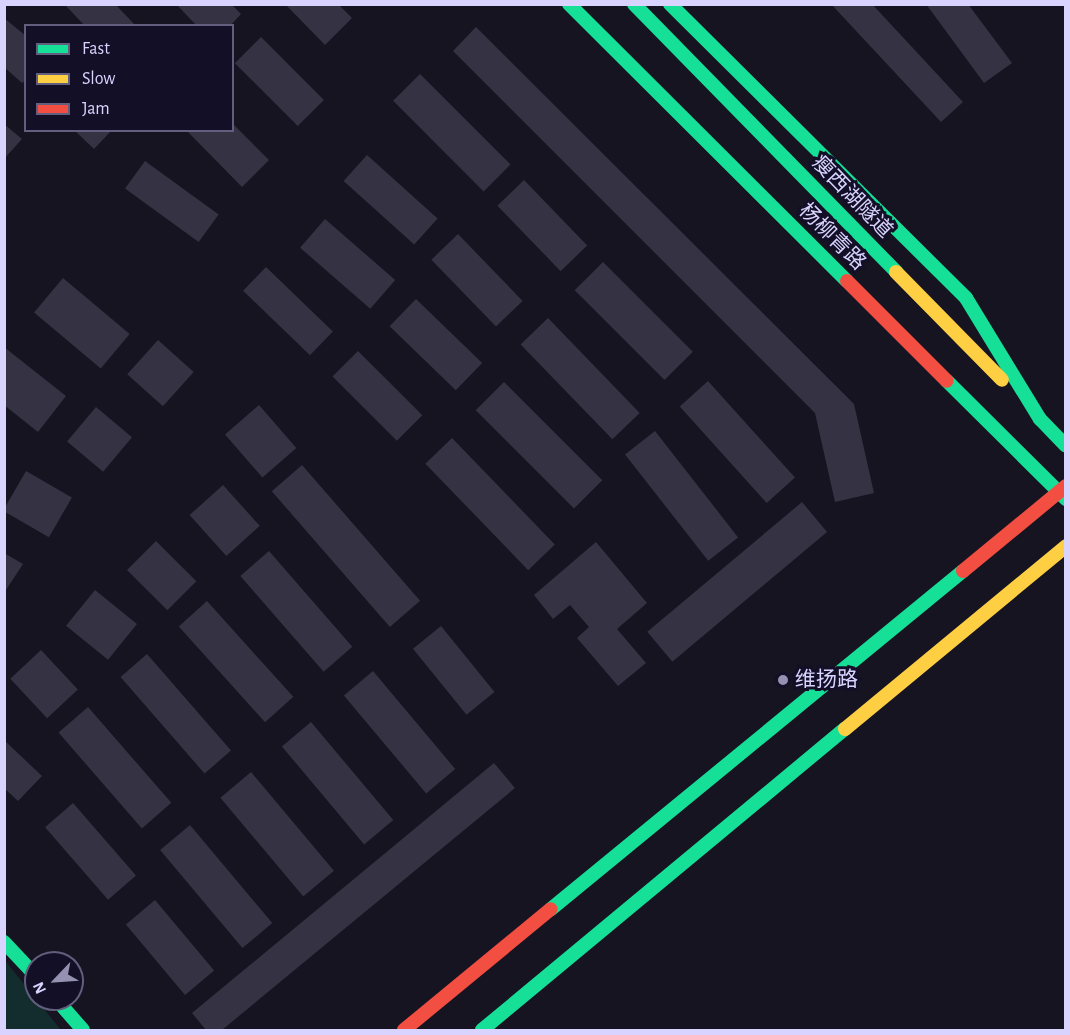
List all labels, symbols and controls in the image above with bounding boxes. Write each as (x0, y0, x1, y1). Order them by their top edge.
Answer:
legend (24, 24, 234, 132)
text: Fast (82, 40, 110, 58)
text: Slow (82, 70, 115, 88)
text: Jam (82, 100, 110, 118)
street label: 瘦西湖隧道 (806, 150, 898, 244)
street label: 杨柳青路 (793, 198, 871, 276)
place label: 维扬路 (795, 667, 858, 693)
marker: 维扬路 (776, 673, 790, 687)
north arrow (24, 951, 84, 1011)
text: N (30, 979, 49, 996)

